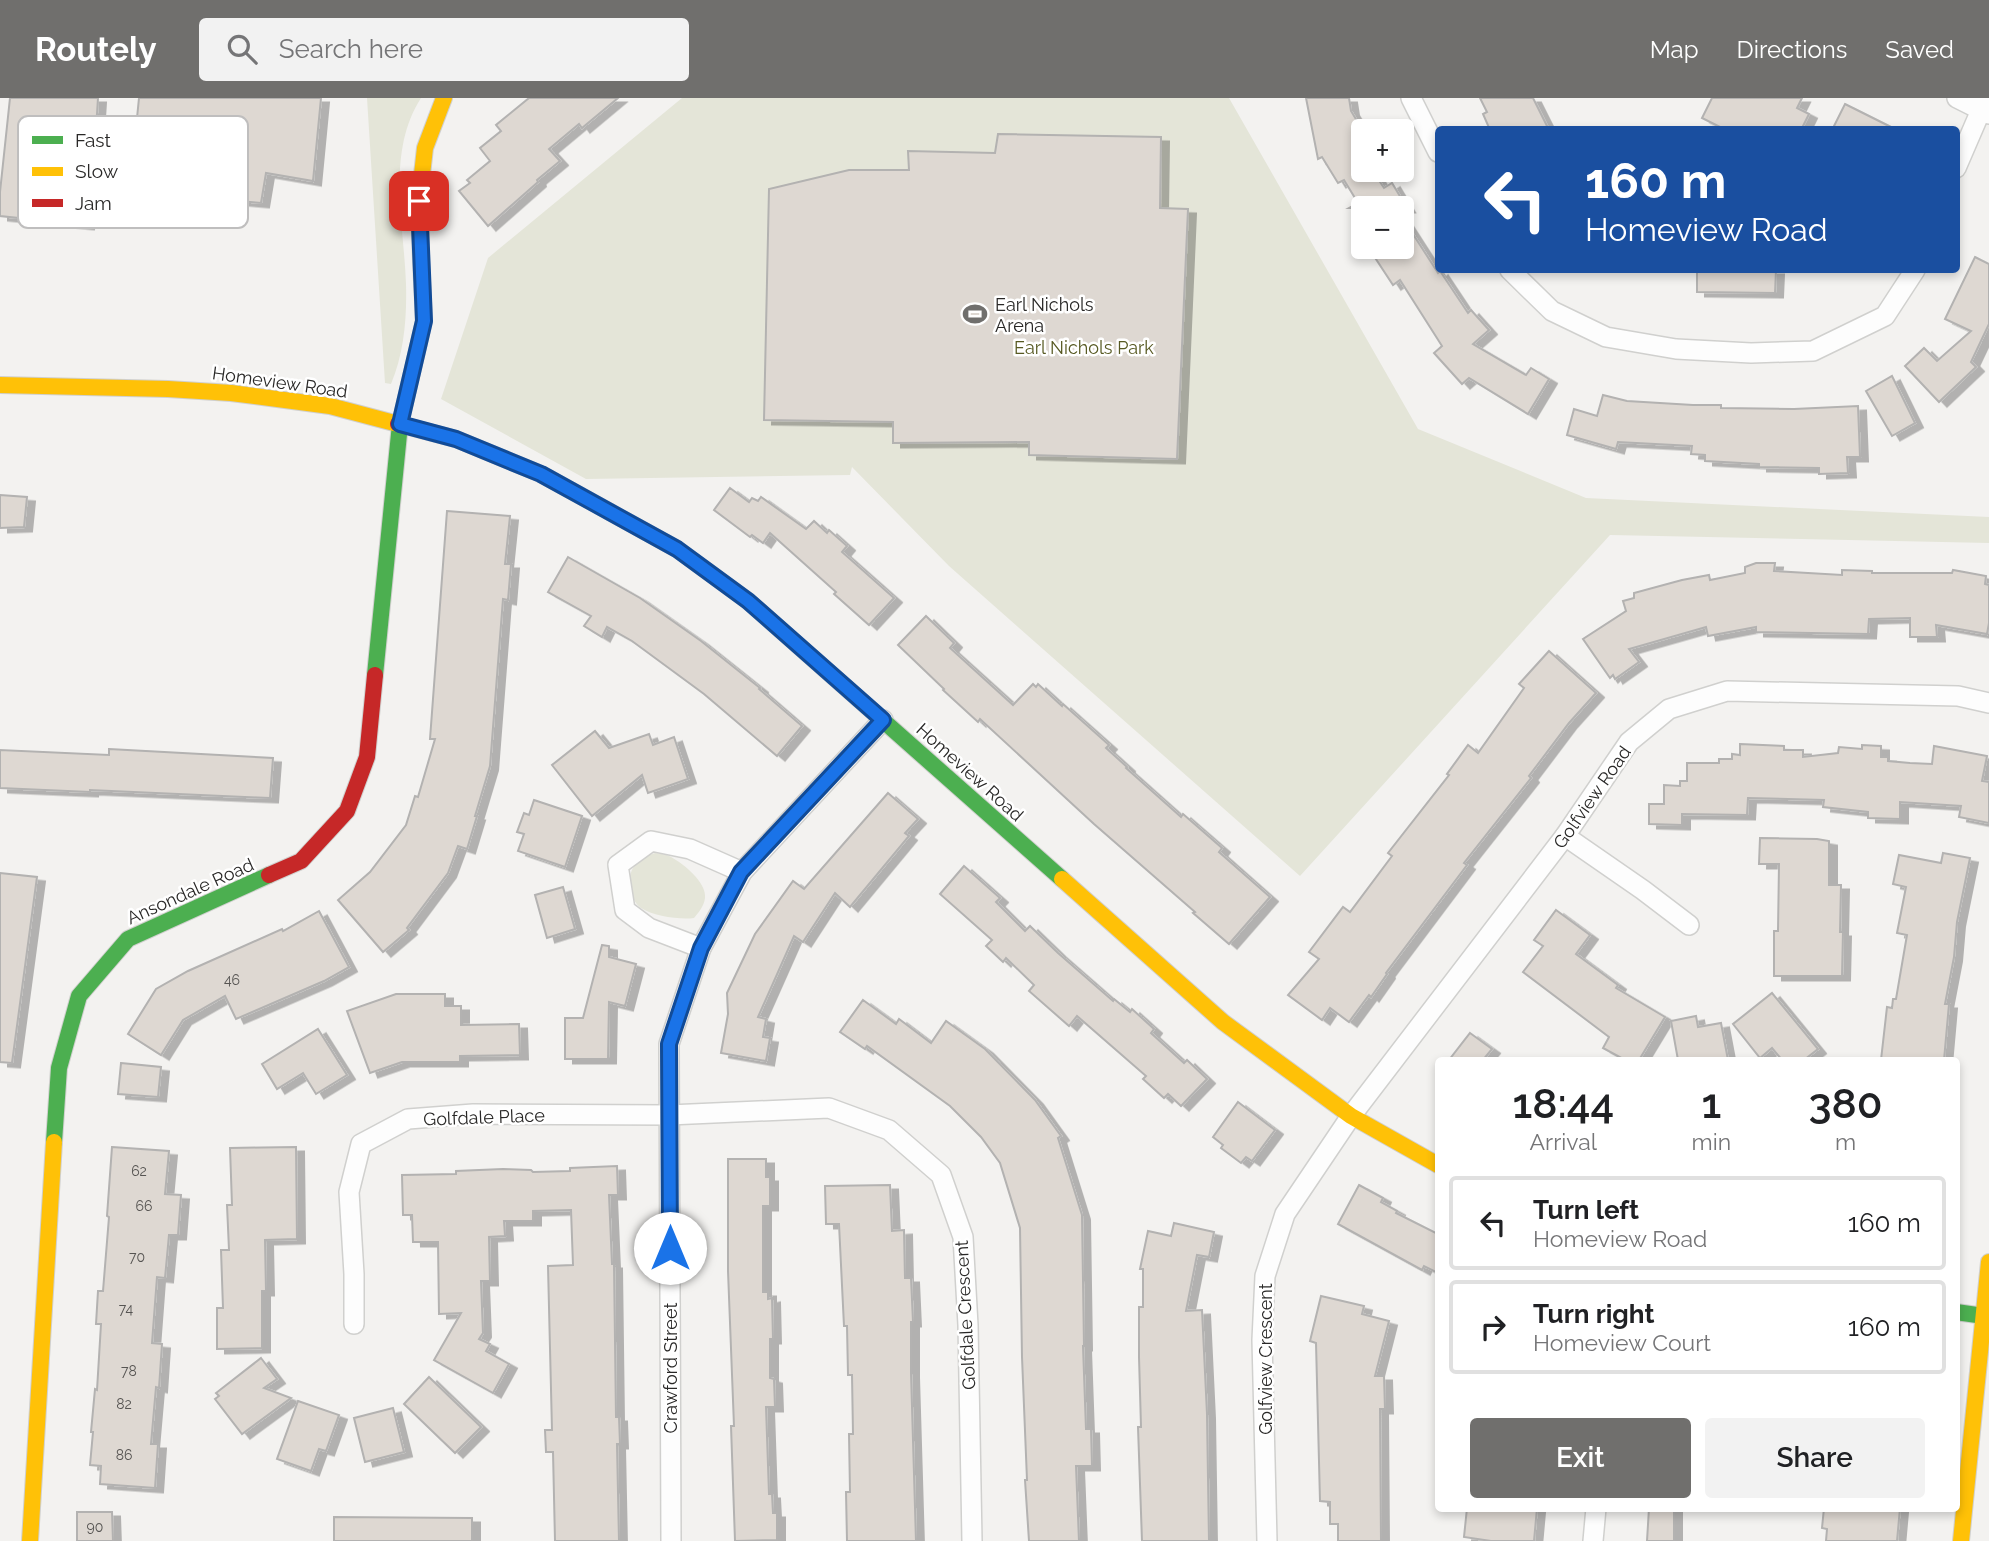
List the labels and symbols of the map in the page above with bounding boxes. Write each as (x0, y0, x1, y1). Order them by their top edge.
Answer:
legend (18, 116, 248, 228)
text: Fast (75, 129, 111, 151)
text: Slow (75, 160, 119, 182)
pin (389, 171, 449, 231)
text: Jam (75, 192, 112, 214)
place label: Earl Nichols Arena (995, 294, 1094, 336)
sports icon: Earl Nichols Arena (961, 300, 989, 328)
park label: Earl Nichols Park (1014, 337, 1154, 358)
street label: Homeview Road (211, 362, 349, 402)
street label: Homeview Road (912, 719, 1028, 825)
street label: Golfview Road (1549, 742, 1635, 852)
street label: Ansondale Road (123, 854, 257, 928)
house number: 46 (224, 972, 240, 988)
street label: Golfdale Place (423, 1104, 546, 1130)
house number: 62 (131, 1163, 147, 1179)
house number: 66 (136, 1198, 152, 1214)
position arrow (633, 1211, 707, 1285)
street label: Golfdale Crescent (951, 1240, 979, 1390)
house number: 70 (129, 1249, 145, 1265)
street label: Golfview Crescent (1255, 1283, 1276, 1435)
house number: 74 (119, 1301, 134, 1317)
street label: Crawford Street (660, 1303, 681, 1433)
house number: 78 (121, 1363, 137, 1379)
house number: 82 (116, 1396, 132, 1412)
house number: 86 (116, 1447, 132, 1463)
house number: 90 (87, 1519, 103, 1535)

